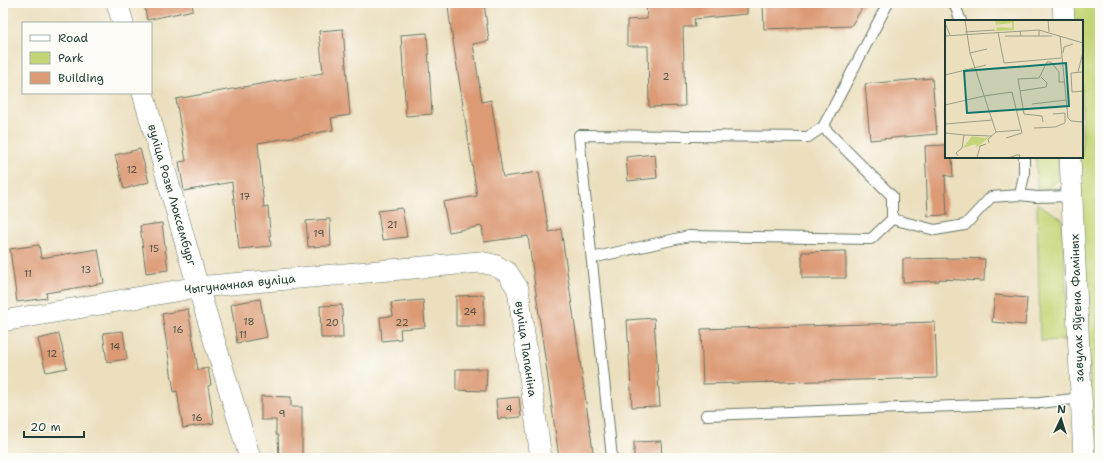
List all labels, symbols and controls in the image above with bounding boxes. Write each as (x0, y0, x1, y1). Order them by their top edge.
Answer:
inset map (945, 20, 1083, 158)
legend (22, 22, 152, 94)
text: Road (58, 30, 89, 46)
text: Park (58, 50, 84, 66)
text: Building (58, 70, 104, 86)
house number: 2 (663, 70, 670, 83)
street label: вуліца Розы Люксембург (144, 122, 200, 268)
house number: 12 (127, 163, 137, 176)
house number: 17 (240, 190, 250, 203)
house number: 21 (387, 218, 397, 231)
house number: 19 (314, 227, 324, 240)
street label: завулак Яўгена Фаміных (1066, 234, 1088, 382)
house number: 15 (149, 242, 159, 255)
house number: 13 (81, 263, 91, 276)
house number: 11 (24, 267, 32, 280)
street label: Чыгуначная вуліца (184, 270, 297, 298)
street label: вуліца Папаніна (511, 300, 541, 398)
house number: 24 (463, 305, 477, 318)
house number: 18 (243, 315, 255, 328)
house number: 20 (325, 316, 339, 329)
house number: 22 (395, 316, 409, 329)
house number: 16 (173, 323, 183, 336)
house number: 11 (239, 328, 247, 341)
house number: 14 (110, 340, 120, 353)
house number: 12 (47, 347, 57, 360)
north arrow (1041, 399, 1081, 439)
house number: 4 (506, 402, 513, 415)
text: N (1057, 402, 1067, 417)
house number: 9 (279, 407, 286, 420)
house number: 16 (192, 411, 202, 424)
scale bar (24, 413, 84, 439)
text: 20 m (30, 419, 61, 435)

